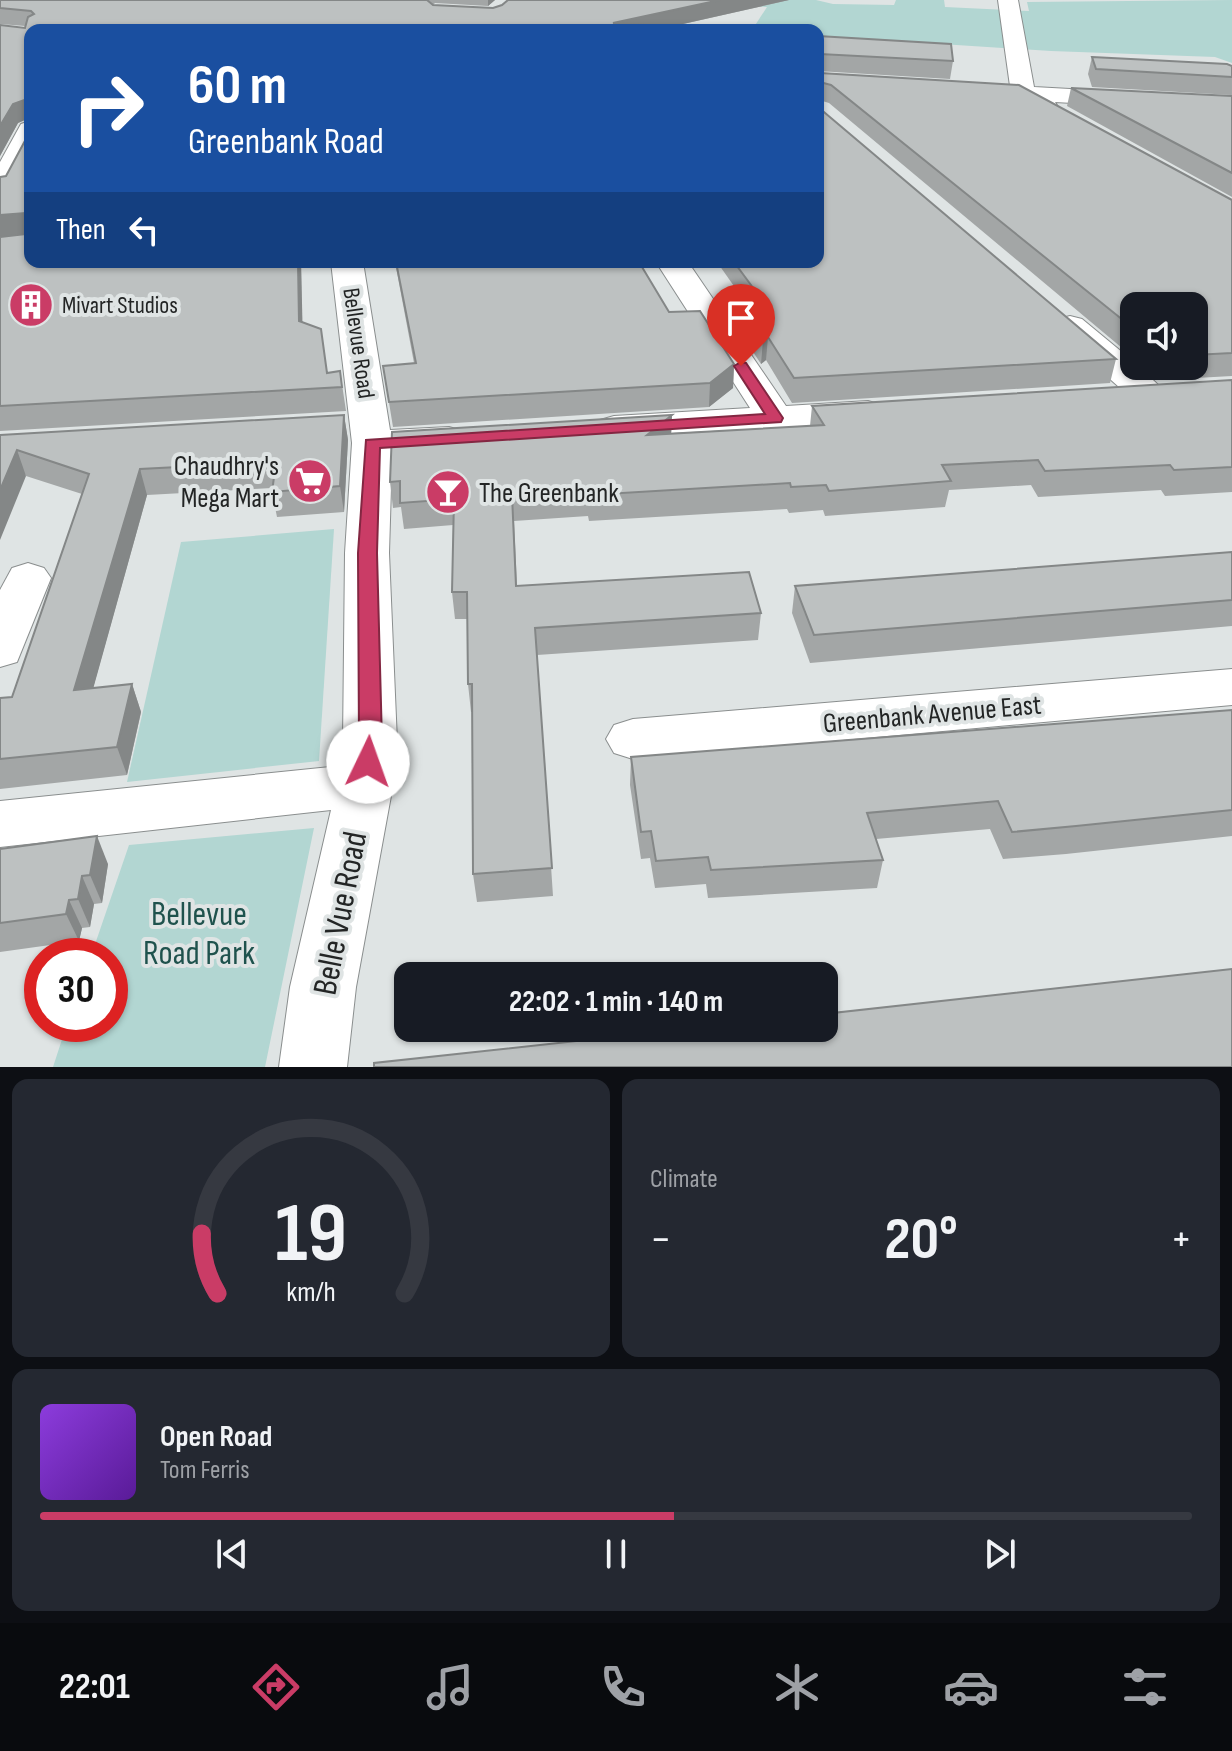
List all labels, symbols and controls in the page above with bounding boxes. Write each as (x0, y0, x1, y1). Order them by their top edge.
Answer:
text: 60 m (188, 53, 287, 120)
icon: right (56, 56, 160, 160)
text: Greenbank Road (188, 121, 384, 164)
icon: left (122, 208, 166, 252)
text: Then (56, 212, 106, 248)
building icon: Mivart Studios (7, 281, 55, 329)
pin (707, 284, 775, 366)
street label: Bellevue Road (336, 286, 381, 400)
place label: Mivart Studios (62, 291, 178, 320)
map controls (1120, 292, 1208, 380)
button: sound (1120, 292, 1208, 380)
icon: arrive (719, 296, 763, 340)
place label: Chaudhry's Mega Mart (174, 450, 279, 515)
supermarket icon: Chaudhry's Mega Mart (286, 457, 334, 505)
bar icon: The Greenbank (424, 468, 472, 516)
place label: The Greenbank (479, 477, 619, 510)
street label: Greenbank Avenue East (822, 689, 1043, 740)
position arrow (326, 720, 410, 804)
street label: Belle Vue Road (305, 828, 376, 998)
park label: Bellevue Road Park (143, 894, 255, 974)
speed limit sign: 30 (24, 938, 128, 1042)
text: 22:02 · 1 min · 140 m (509, 984, 723, 1020)
text: Climate (650, 1164, 718, 1195)
text: 19 (275, 1185, 347, 1285)
text: 20° (884, 1204, 958, 1276)
text: − (650, 1213, 672, 1266)
text: + (1170, 1213, 1192, 1266)
text: km/h (286, 1275, 336, 1310)
text: Open Road (160, 1419, 272, 1455)
text: Tom Ferris (160, 1455, 250, 1486)
icon: previous (210, 1532, 254, 1576)
icon: pause (594, 1532, 638, 1576)
icon: next (978, 1532, 1022, 1576)
icon: directions (248, 1659, 304, 1715)
icon: music (422, 1659, 478, 1715)
icon: phone (595, 1659, 651, 1715)
icon: climate (769, 1659, 825, 1715)
icon: car (943, 1659, 999, 1715)
icon: filters (1117, 1659, 1173, 1715)
text: 22:01 (59, 1666, 130, 1709)

